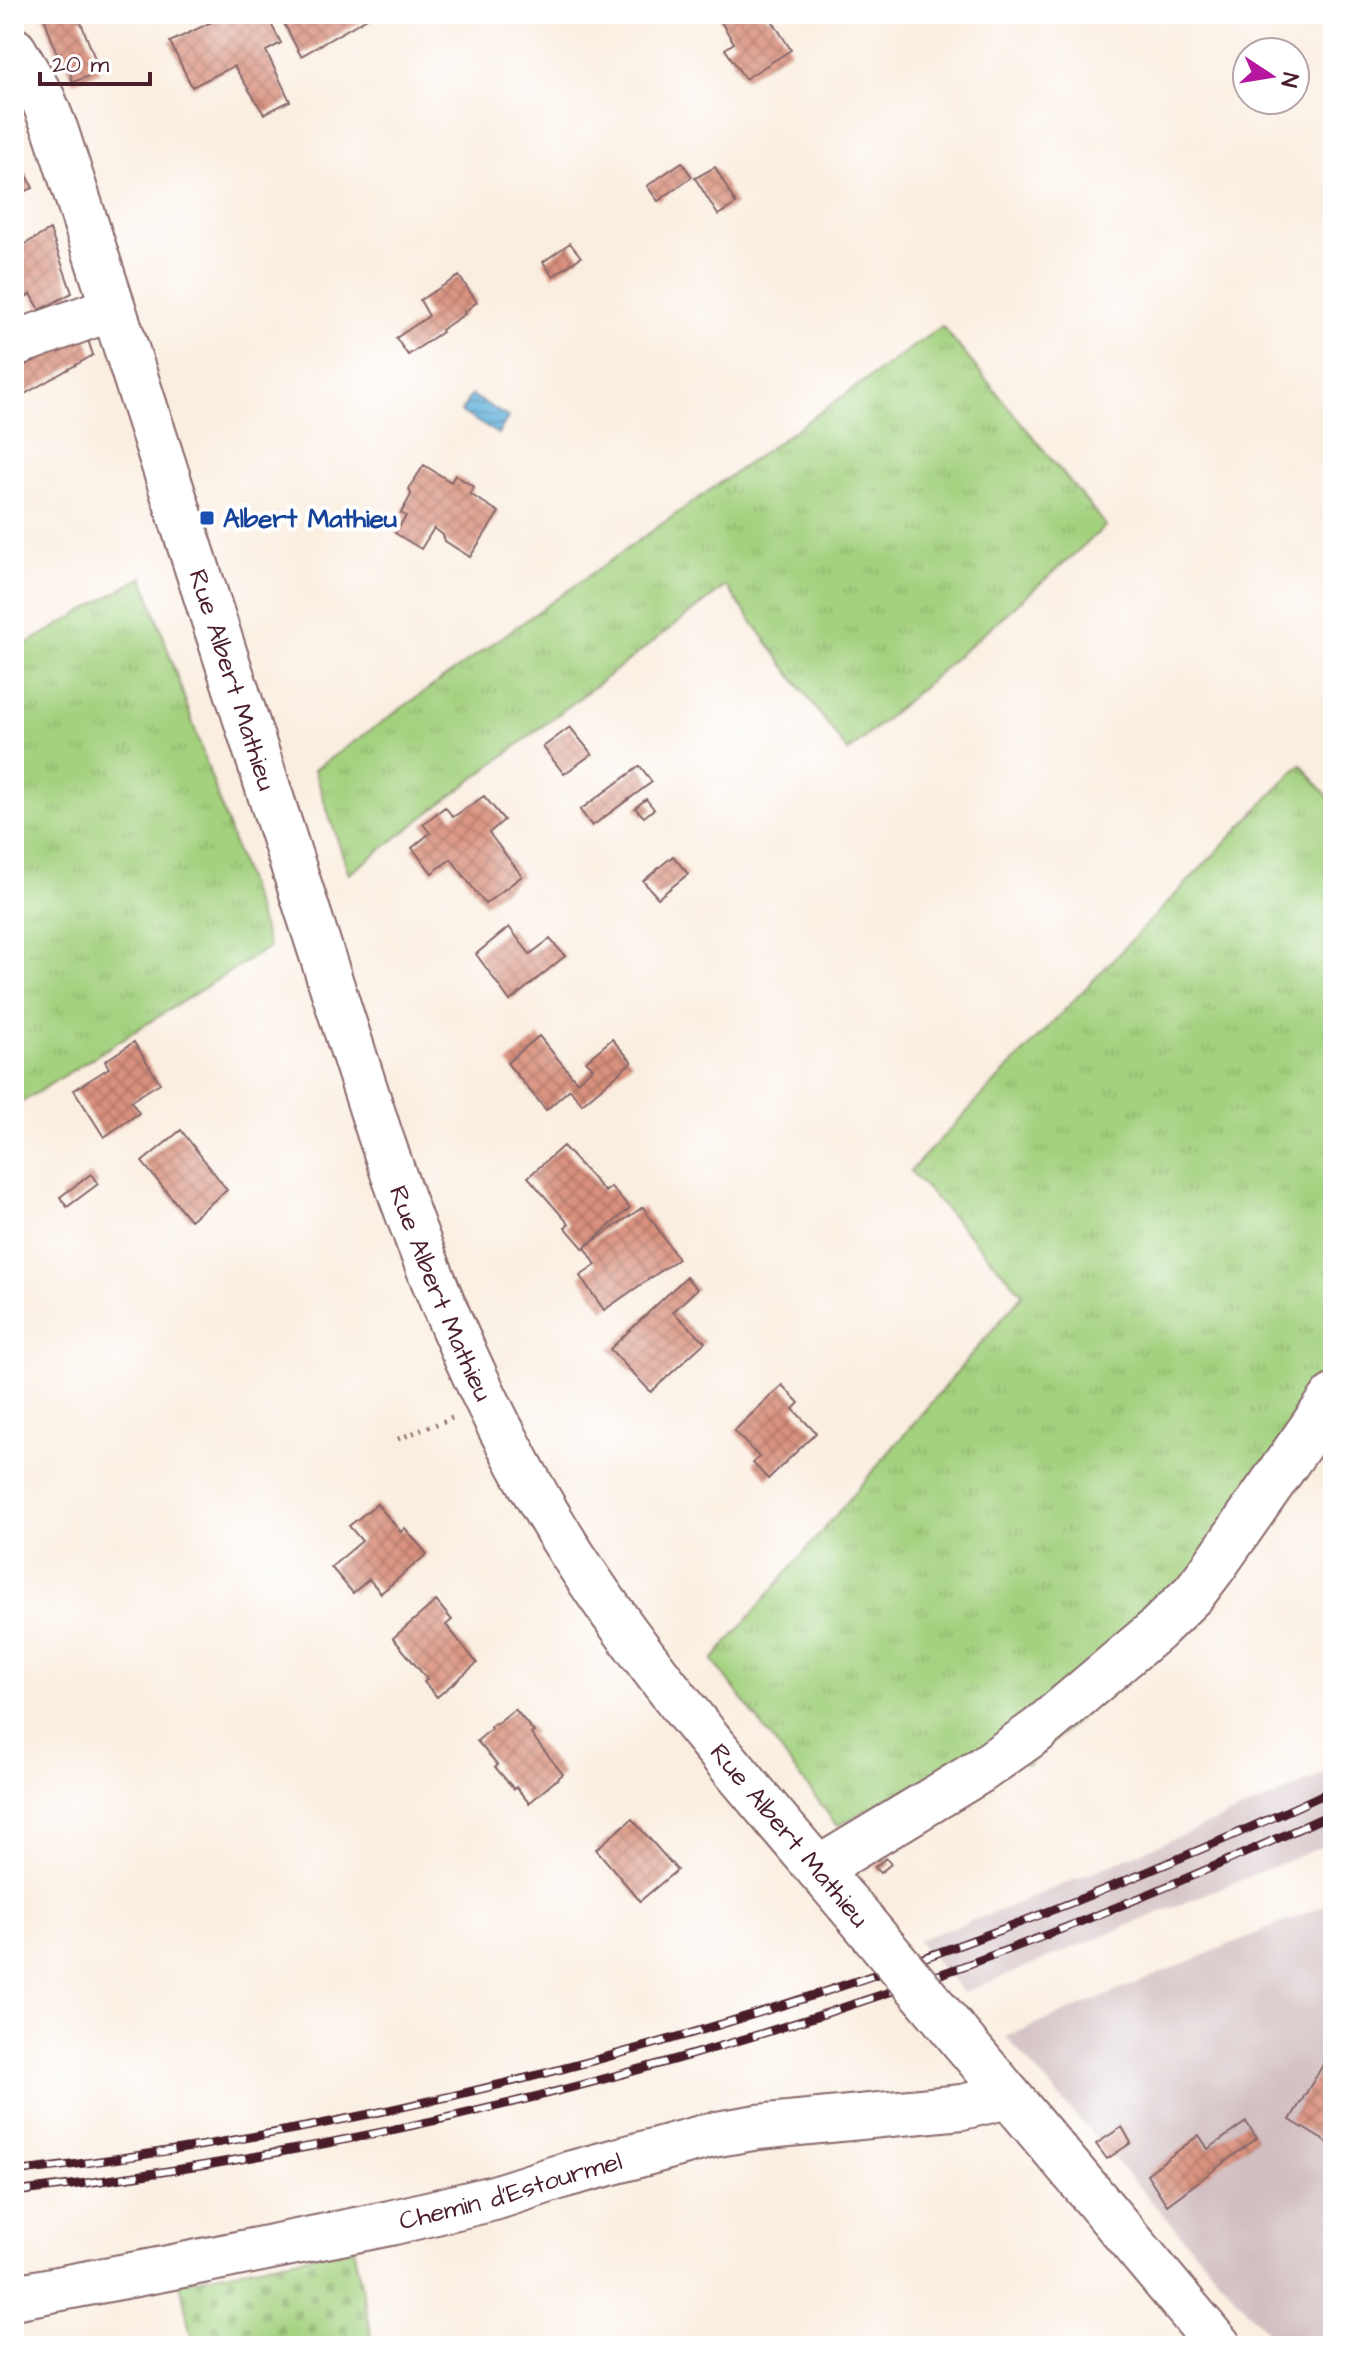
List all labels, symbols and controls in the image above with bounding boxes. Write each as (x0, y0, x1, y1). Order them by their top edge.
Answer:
scale bar (40, 36, 150, 86)
north arrow (1231, 36, 1311, 116)
text: 20 m (52, 48, 109, 82)
text: N (1272, 70, 1306, 90)
place label: Albert Mathieu (223, 501, 397, 537)
marker: Albert Mathieu (198, 509, 216, 527)
street label: Rue Albert Mathieu (180, 565, 285, 795)
street label: Rue Albert Mathieu (380, 1181, 501, 1407)
street label: Rue Albert Mathieu (701, 1736, 877, 1935)
street label: Chemin d'Estourmel (395, 2143, 626, 2239)

